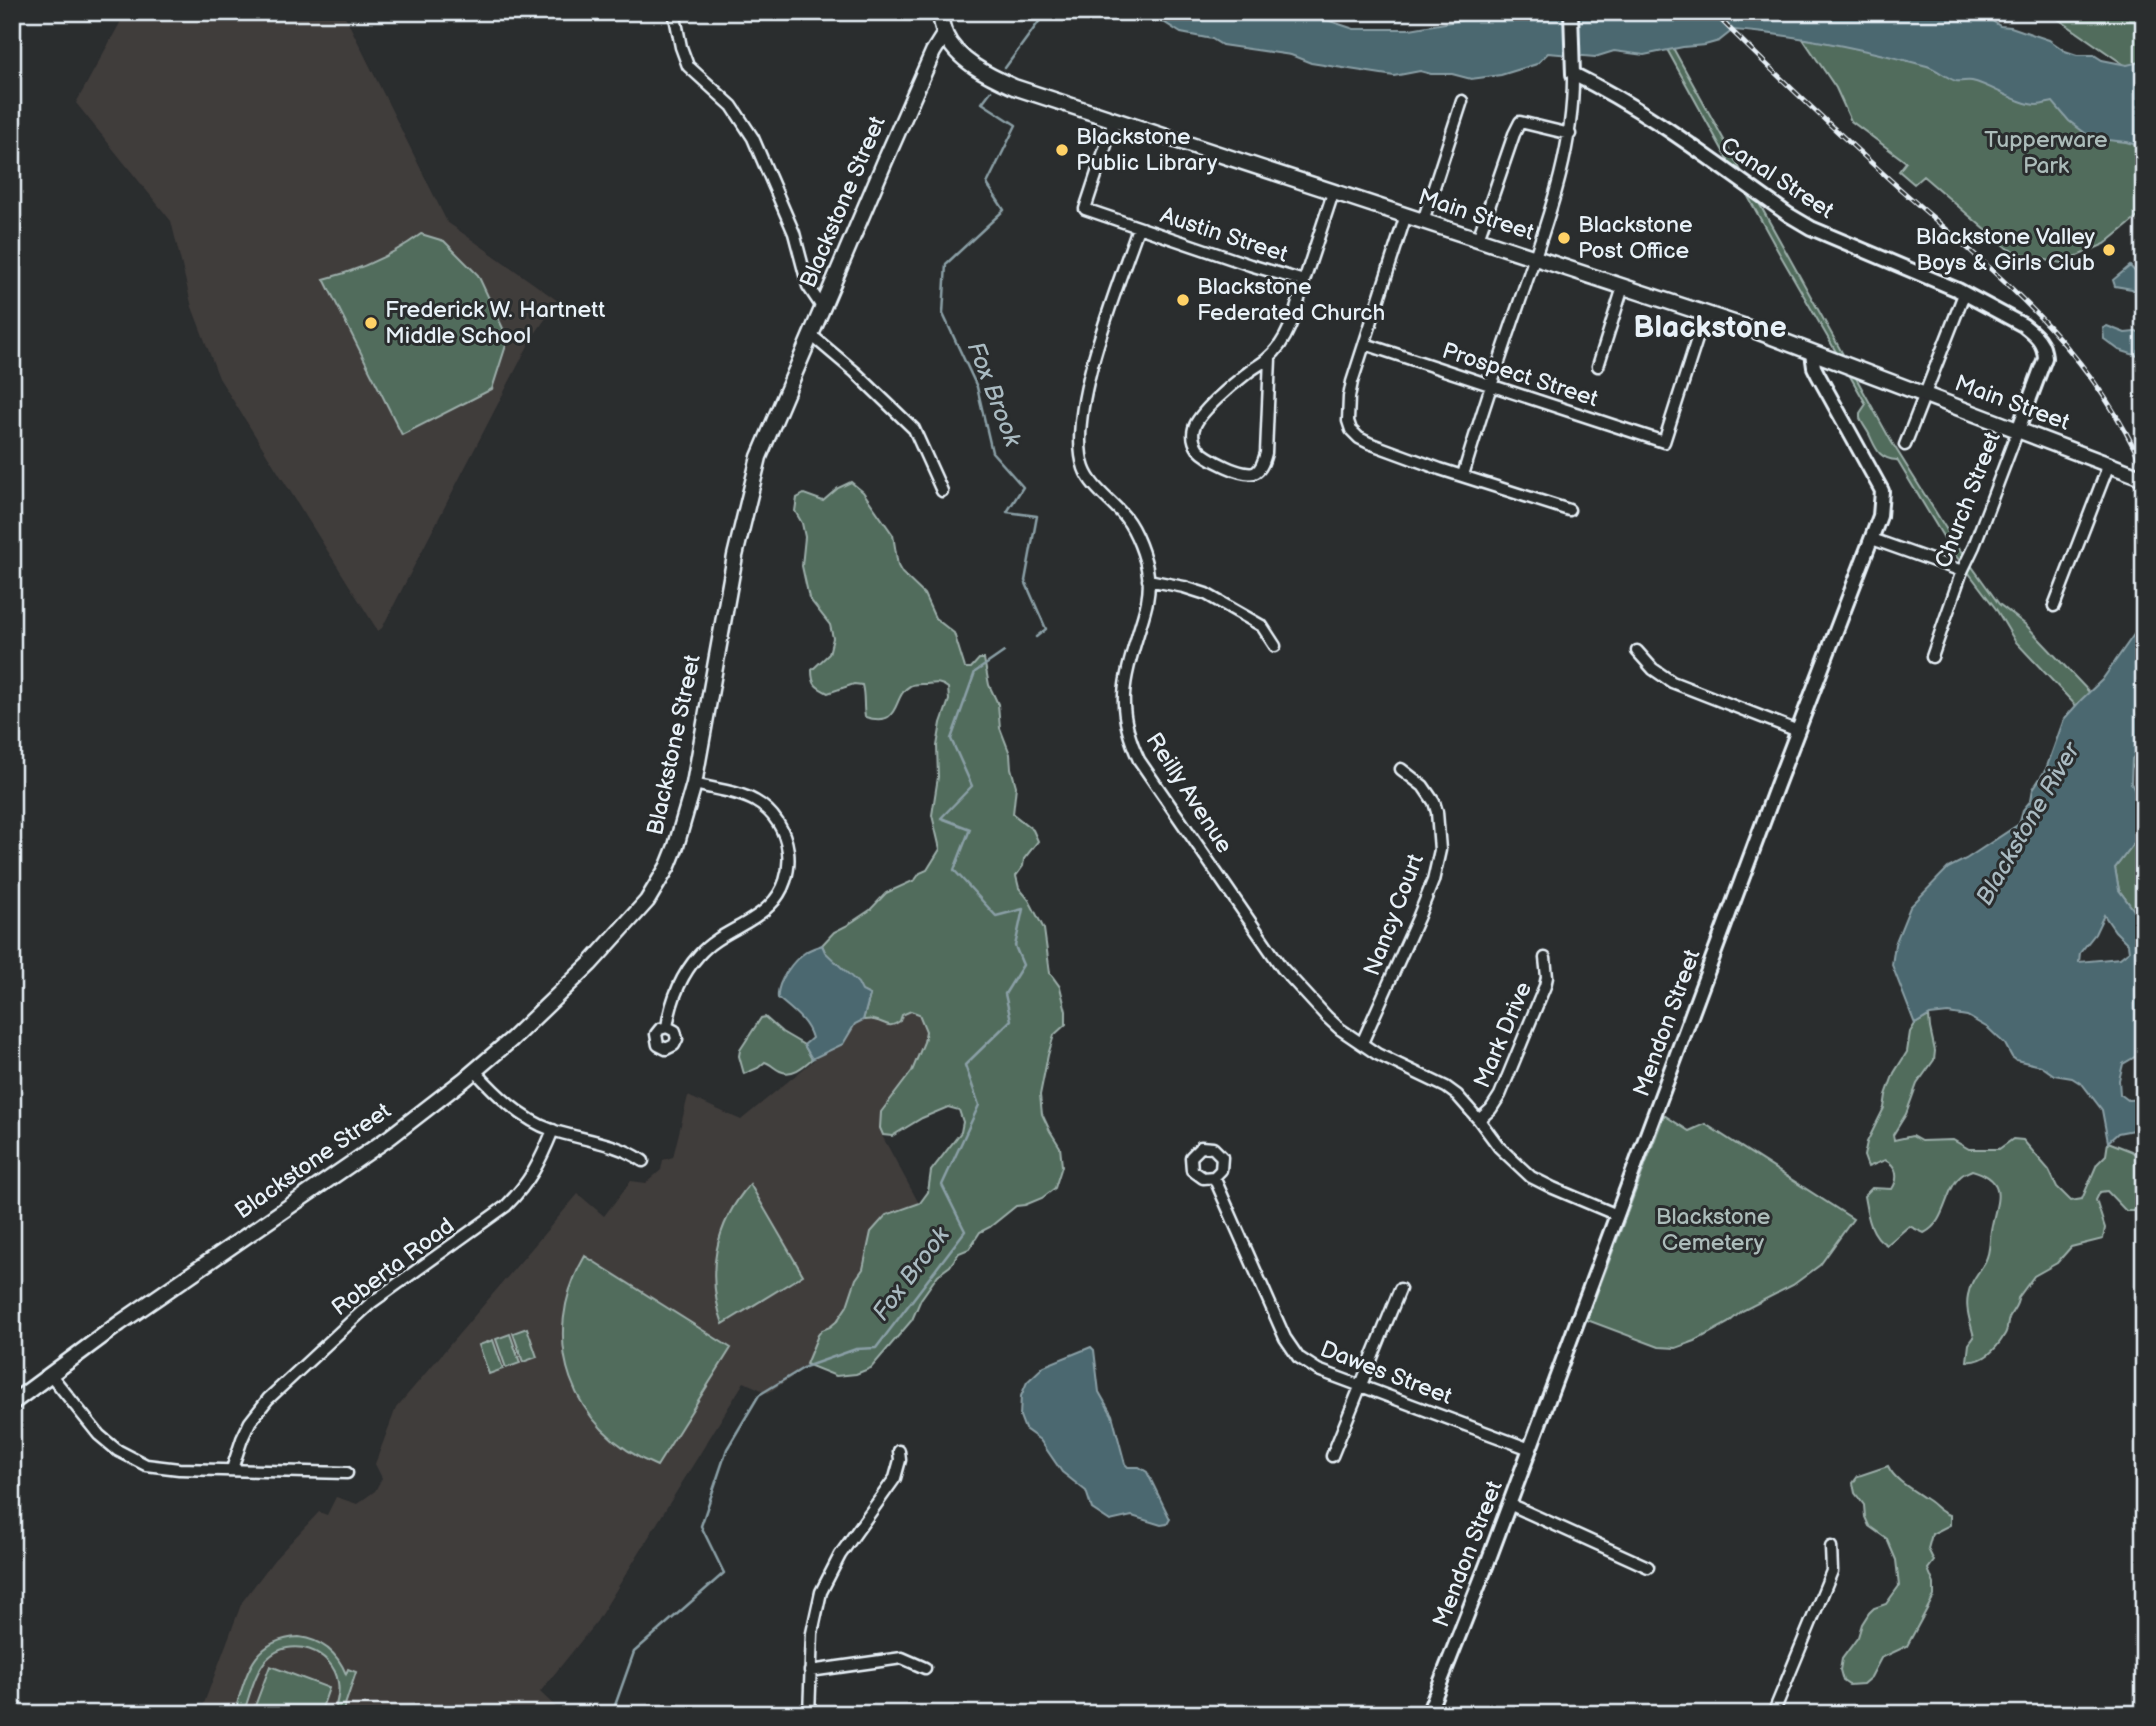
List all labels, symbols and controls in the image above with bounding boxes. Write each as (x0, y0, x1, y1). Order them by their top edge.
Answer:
street label: Blackstone Street (794, 112, 892, 292)
place label: Blackstone Public Library (1076, 123, 1218, 177)
park label: Tupperware Park (1984, 126, 2108, 180)
street label: Canal Street (1715, 131, 1839, 225)
marker: Blackstone Public Library (1054, 142, 1070, 158)
street label: Main Street (1415, 183, 1537, 247)
street label: Austin Street (1157, 201, 1291, 269)
place label: Blackstone Post Office (1578, 211, 1693, 265)
place label: Blackstone Valley Boys & Girls Club (1915, 223, 2096, 277)
marker: Blackstone Post Office (1556, 230, 1572, 246)
marker: Blackstone Valley Boys & Girls Club (2101, 242, 2117, 258)
place label: Blackstone Federated Church (1197, 273, 1385, 327)
marker: Blackstone Federated Church (1175, 292, 1191, 308)
place label: Frederick W. Hartnett Middle School (385, 296, 605, 350)
district label: Blackstone (1633, 310, 1787, 346)
marker: Frederick W. Hartnett Middle School (363, 315, 379, 331)
street label: Prospect Street (1439, 337, 1601, 413)
water label: Fox Brook (961, 338, 1028, 452)
street label: Main Street (1951, 369, 2073, 437)
street label: Church Street (1929, 428, 2007, 572)
street label: Blackstone Street (641, 652, 707, 838)
street label: Reilly Avenue (1140, 728, 1238, 858)
water label: Blackstone River (1970, 736, 2087, 910)
street label: Nancy Court (1358, 850, 1430, 980)
street label: Mendon Street (1627, 946, 1707, 1100)
street label: Mark Drive (1468, 978, 1538, 1092)
street label: Blackstone Street (230, 1097, 396, 1225)
park label: Blackstone Cemetery (1656, 1203, 1770, 1257)
street label: Roberta Road (326, 1212, 460, 1322)
water label: Fox Brook (866, 1220, 956, 1327)
street label: Dawes Street (1316, 1335, 1456, 1411)
street label: Mendon Street (1427, 1477, 1509, 1631)

